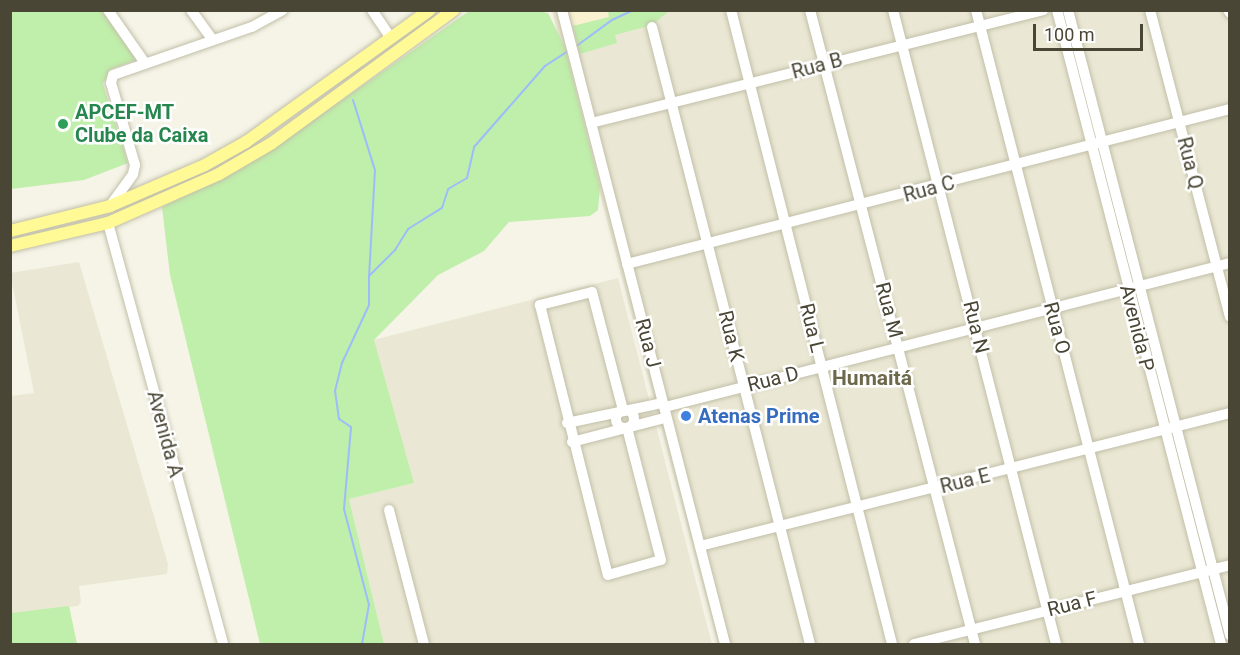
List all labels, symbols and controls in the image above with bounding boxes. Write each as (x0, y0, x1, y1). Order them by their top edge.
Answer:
scale bar (1036, 12, 1146, 50)
text: 100 m (1044, 24, 1095, 45)
street label: Rua B (789, 48, 845, 84)
place label: APCEF-MT Clube da Caixa (75, 100, 208, 147)
marker: APCEF-MT Clube da Caixa (56, 117, 70, 131)
street label: Rua Q (1172, 134, 1208, 192)
street label: Rua C (901, 171, 957, 207)
street label: Rua M (870, 280, 908, 340)
street label: Avenida P (1115, 282, 1159, 374)
street label: Rua N (958, 298, 994, 356)
street label: Rua O (1039, 299, 1075, 357)
street label: Rua L (794, 301, 830, 355)
street label: Rua K (713, 308, 749, 364)
street label: Rua J (630, 316, 666, 370)
street label: Rua D (745, 361, 801, 397)
district label: Humaitá (832, 365, 912, 391)
street label: Avenida A (142, 388, 188, 480)
place label: Atenas Prime (698, 404, 820, 428)
marker: Atenas Prime (679, 409, 693, 423)
street label: Rua E (938, 463, 992, 499)
street label: Rua F (1045, 586, 1099, 622)

